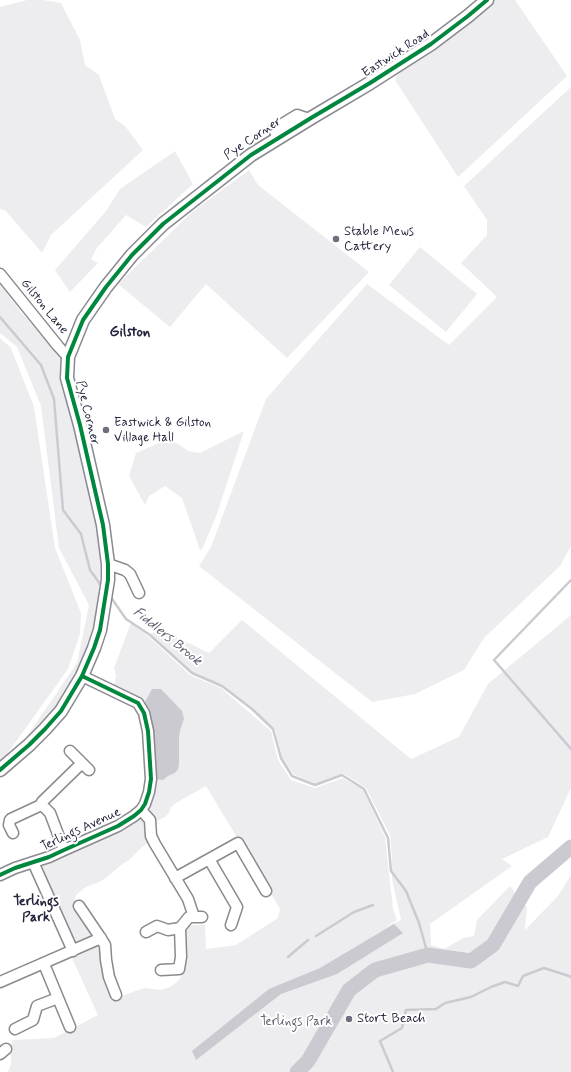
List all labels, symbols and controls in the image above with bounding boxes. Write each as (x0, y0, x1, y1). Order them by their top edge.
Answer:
street label: Eastwick Road (360, 27, 432, 81)
street label: Pye Corner (221, 114, 285, 164)
place label: Stable Mews Cattery (344, 224, 414, 255)
marker: Stable Mews Cattery (331, 234, 341, 244)
street label: Gilston Lane (17, 276, 71, 338)
district label: Gilston (110, 324, 150, 342)
street label: Pye Corner (71, 379, 103, 447)
place label: Eastwick & Gilston Village Hall (114, 415, 211, 446)
marker: Eastwick & Gilston Village Hall (101, 425, 111, 435)
water label: Fiddlers Brook (129, 604, 205, 670)
street label: Terlings Avenue (38, 805, 124, 855)
district label: Terlings Park (13, 894, 59, 926)
place label: Stort Beach (357, 1011, 425, 1027)
park label: Terlings Park (260, 1014, 332, 1030)
marker: Stort Beach (344, 1014, 354, 1024)

